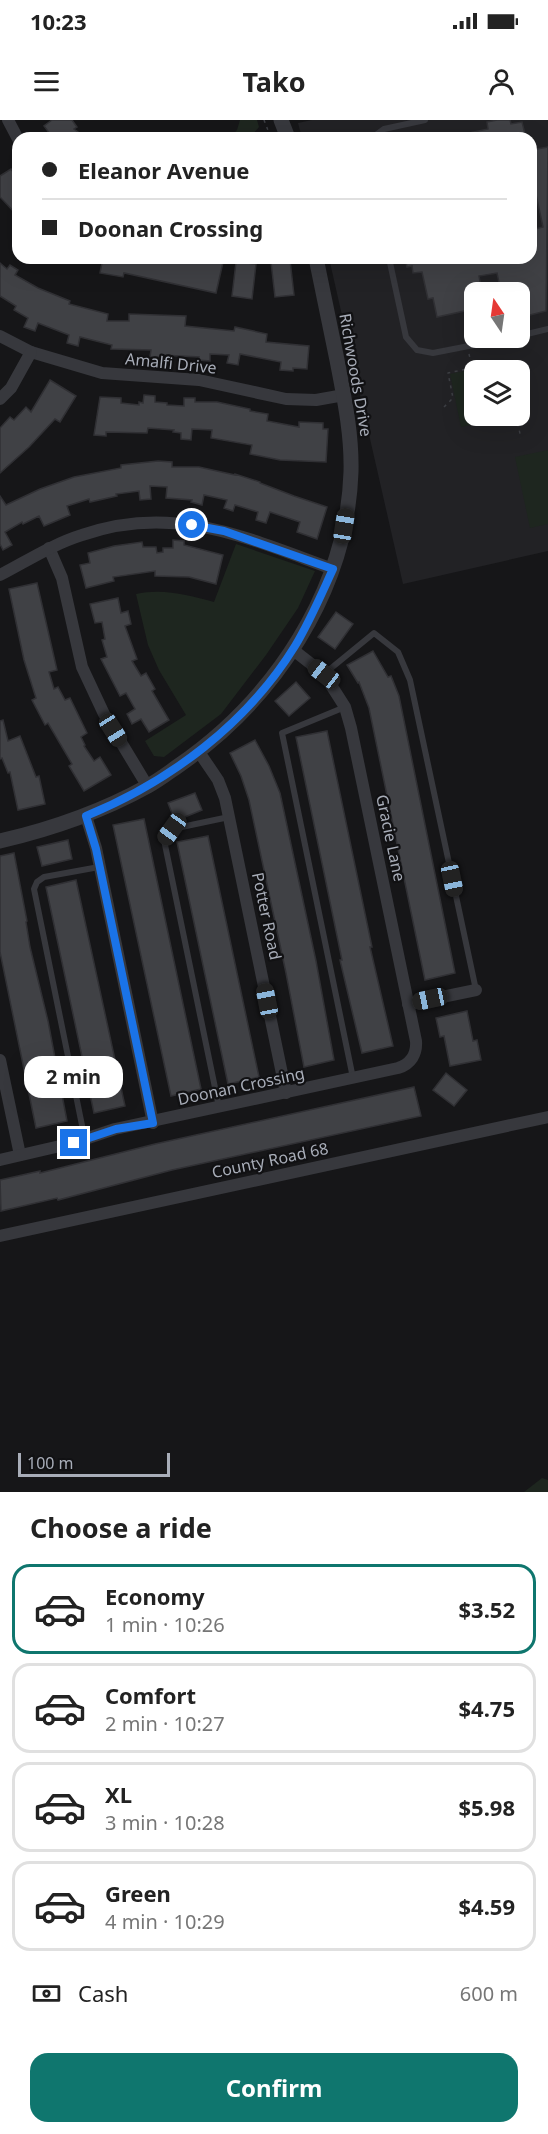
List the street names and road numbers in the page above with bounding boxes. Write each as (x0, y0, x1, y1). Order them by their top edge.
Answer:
street label: Richwoods Drive (334, 312, 378, 438)
street label: Amalfi Drive (124, 347, 218, 379)
street label: Gracie Lane (371, 793, 411, 883)
street label: Potter Road (247, 870, 287, 962)
street label: Doonan Crossing (176, 1062, 306, 1110)
street label: County Road 68 (210, 1137, 330, 1183)

